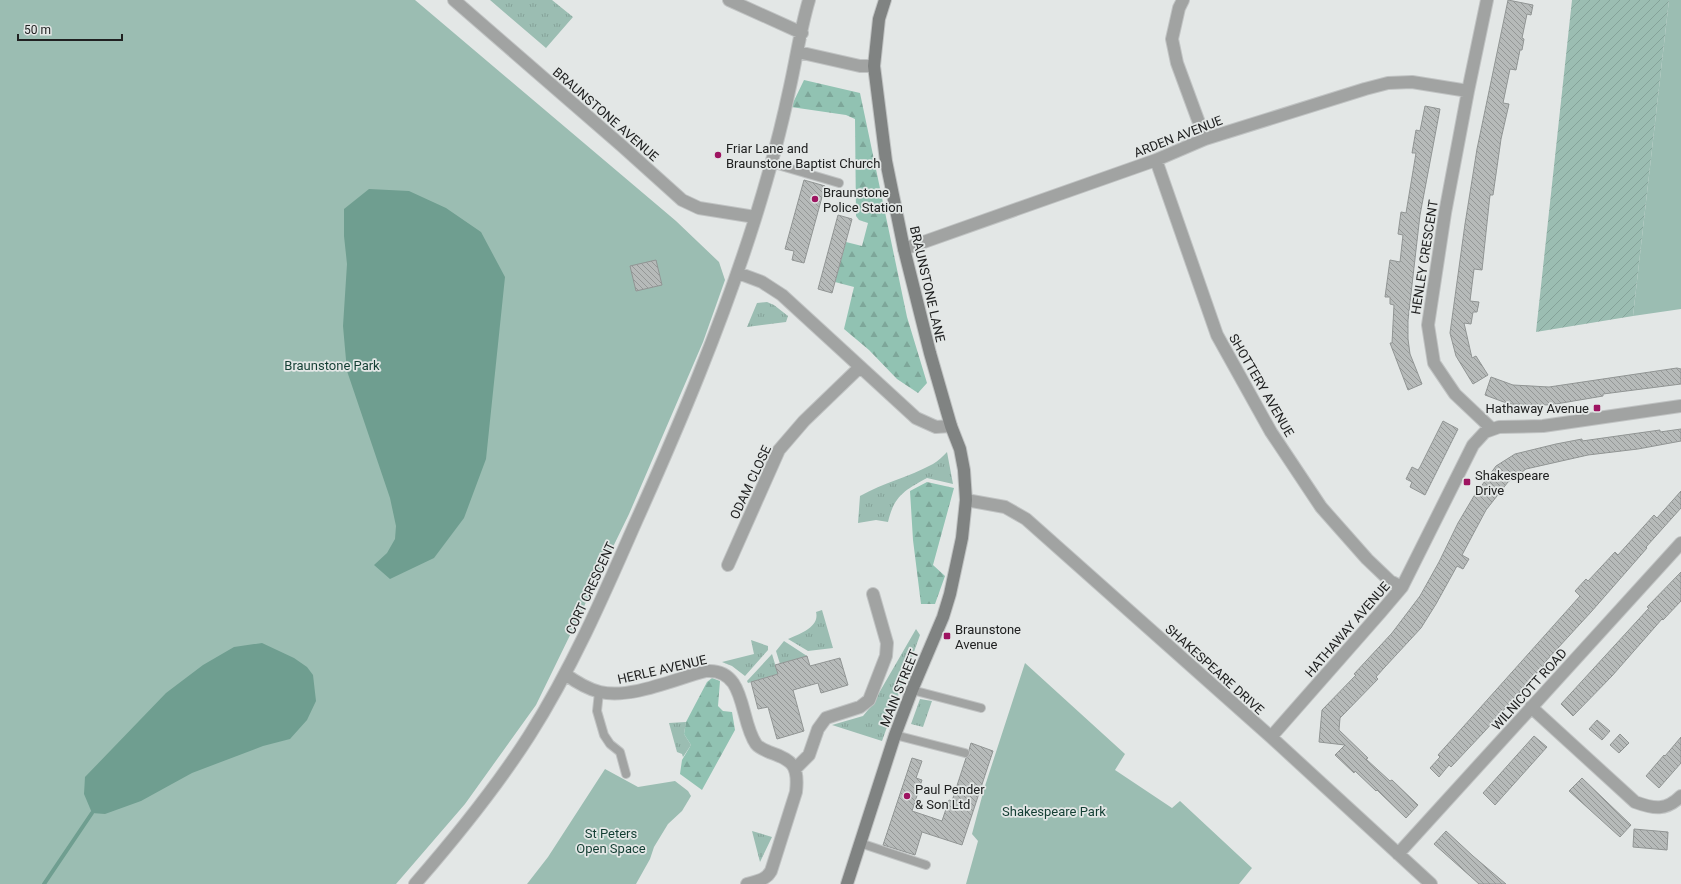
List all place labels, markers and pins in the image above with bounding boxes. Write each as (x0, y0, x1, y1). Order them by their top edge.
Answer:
place label: Friar Lane and Braunstone Baptist Church (726, 141, 880, 171)
marker: Friar Lane and Braunstone Baptist Church (713, 150, 723, 160)
place label: Braunstone Police Station (823, 185, 903, 215)
marker: Braunstone Police Station (810, 194, 820, 204)
place label: Hathaway Avenue (1486, 401, 1589, 416)
marker: Hathaway Avenue (1592, 403, 1602, 413)
place label: Shakespeare Drive (1475, 468, 1550, 498)
marker: Shakespeare Drive (1462, 477, 1472, 487)
place label: Braunstone Avenue (955, 622, 1021, 652)
marker: Braunstone Avenue (942, 631, 952, 641)
place label: Paul Pender & Son Ltd (915, 782, 985, 812)
marker: Paul Pender & Son Ltd (902, 791, 912, 801)

